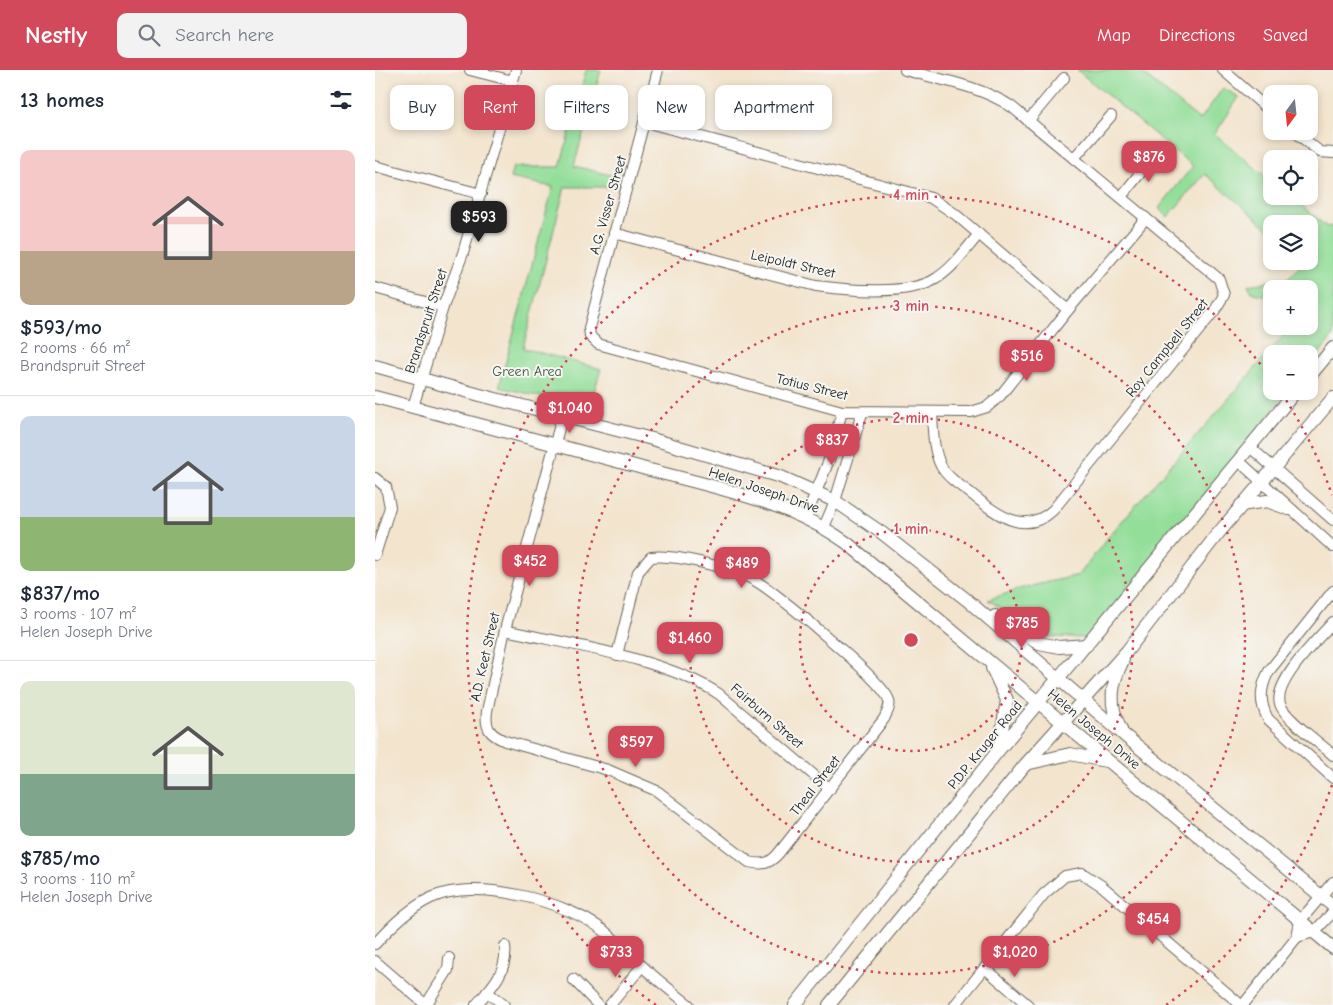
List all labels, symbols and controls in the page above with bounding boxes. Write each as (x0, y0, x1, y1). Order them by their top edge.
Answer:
search box (117, 13, 467, 58)
text: Nestly (25, 21, 87, 49)
icon: search (135, 21, 163, 49)
text: Search here (175, 24, 274, 46)
text: Map (1097, 25, 1131, 46)
text: Directions (1159, 25, 1235, 46)
text: Saved (1263, 25, 1308, 46)
chip: Buy (390, 85, 454, 130)
chip: Rent (464, 85, 535, 130)
chip: Filters (545, 85, 628, 130)
chip: New (638, 85, 705, 130)
chip: Apartment (715, 85, 832, 130)
north arrow (1263, 85, 1317, 140)
map controls (1263, 85, 1318, 400)
icon: filters (327, 86, 355, 114)
text: 13 homes (20, 88, 104, 112)
pin: $876 (1119, 140, 1179, 183)
text: $876 (1133, 148, 1165, 166)
button: locate (1263, 150, 1318, 205)
street label: A.G. Visser Street (586, 153, 630, 256)
icon: home (143, 183, 233, 273)
text: 4 min (893, 186, 929, 204)
pin: $593 (449, 200, 509, 243)
text: $593 (462, 208, 496, 226)
button: layers (1263, 215, 1318, 270)
street label: Leipoldt Street (749, 246, 838, 282)
street label: Brandspruit Street (401, 265, 451, 376)
button: + (1263, 280, 1318, 335)
street label: Roy Campbell Street (1122, 295, 1213, 401)
text: 3 min (893, 297, 929, 315)
text: $593/mo (20, 315, 102, 339)
text: 2 rooms · 66 m² (20, 339, 130, 357)
pin: $516 (997, 340, 1057, 382)
button: − (1263, 345, 1318, 400)
text: $516 (1011, 347, 1043, 365)
text: Brandspruit Street (20, 357, 145, 375)
park label: Green Area (492, 363, 562, 380)
street label: Totius Street (774, 370, 851, 404)
pin: $1,040 (529, 392, 611, 434)
text: $1,040 (548, 399, 592, 417)
text: 2 min (893, 409, 929, 427)
pin: $837 (802, 424, 862, 466)
text: $837 (816, 431, 848, 449)
icon: home (143, 448, 233, 538)
street label: Helen Joseph Drive (706, 463, 822, 517)
text: 1 min (894, 520, 928, 538)
pin: $452 (500, 544, 560, 587)
pin: $489 (712, 546, 772, 589)
text: $452 (513, 552, 547, 570)
text: $489 (725, 554, 759, 572)
text: $837/mo (20, 581, 100, 605)
text: 3 rooms · 107 m² (20, 605, 136, 623)
pin: $785 (992, 606, 1052, 649)
street label: A.D. Keet Street (466, 610, 504, 703)
text: $785 (1005, 614, 1039, 632)
pin: $1,460 (649, 622, 731, 664)
text: Helen Joseph Drive (20, 623, 152, 641)
text: $1,460 (668, 629, 712, 647)
centre of rings (902, 631, 920, 649)
street label: Fairburn Street (727, 680, 808, 753)
street label: Helen Joseph Drive (1044, 685, 1144, 773)
street label: P.D.P. Kruger Road (944, 697, 1026, 793)
icon: home (143, 713, 233, 803)
pin: $597 (606, 726, 666, 768)
text: $597 (619, 733, 653, 751)
street label: Theal Street (786, 752, 844, 820)
text: $785/mo (20, 846, 100, 870)
text: 3 rooms · 110 m² (20, 870, 135, 888)
text: Helen Joseph Drive (20, 888, 152, 906)
pin: $454 (1123, 902, 1183, 945)
text: $454 (1136, 910, 1170, 928)
pin: $733 (586, 936, 646, 978)
pin: $1,020 (974, 936, 1056, 978)
text: $733 (600, 943, 632, 961)
text: $1,020 (992, 943, 1038, 961)

